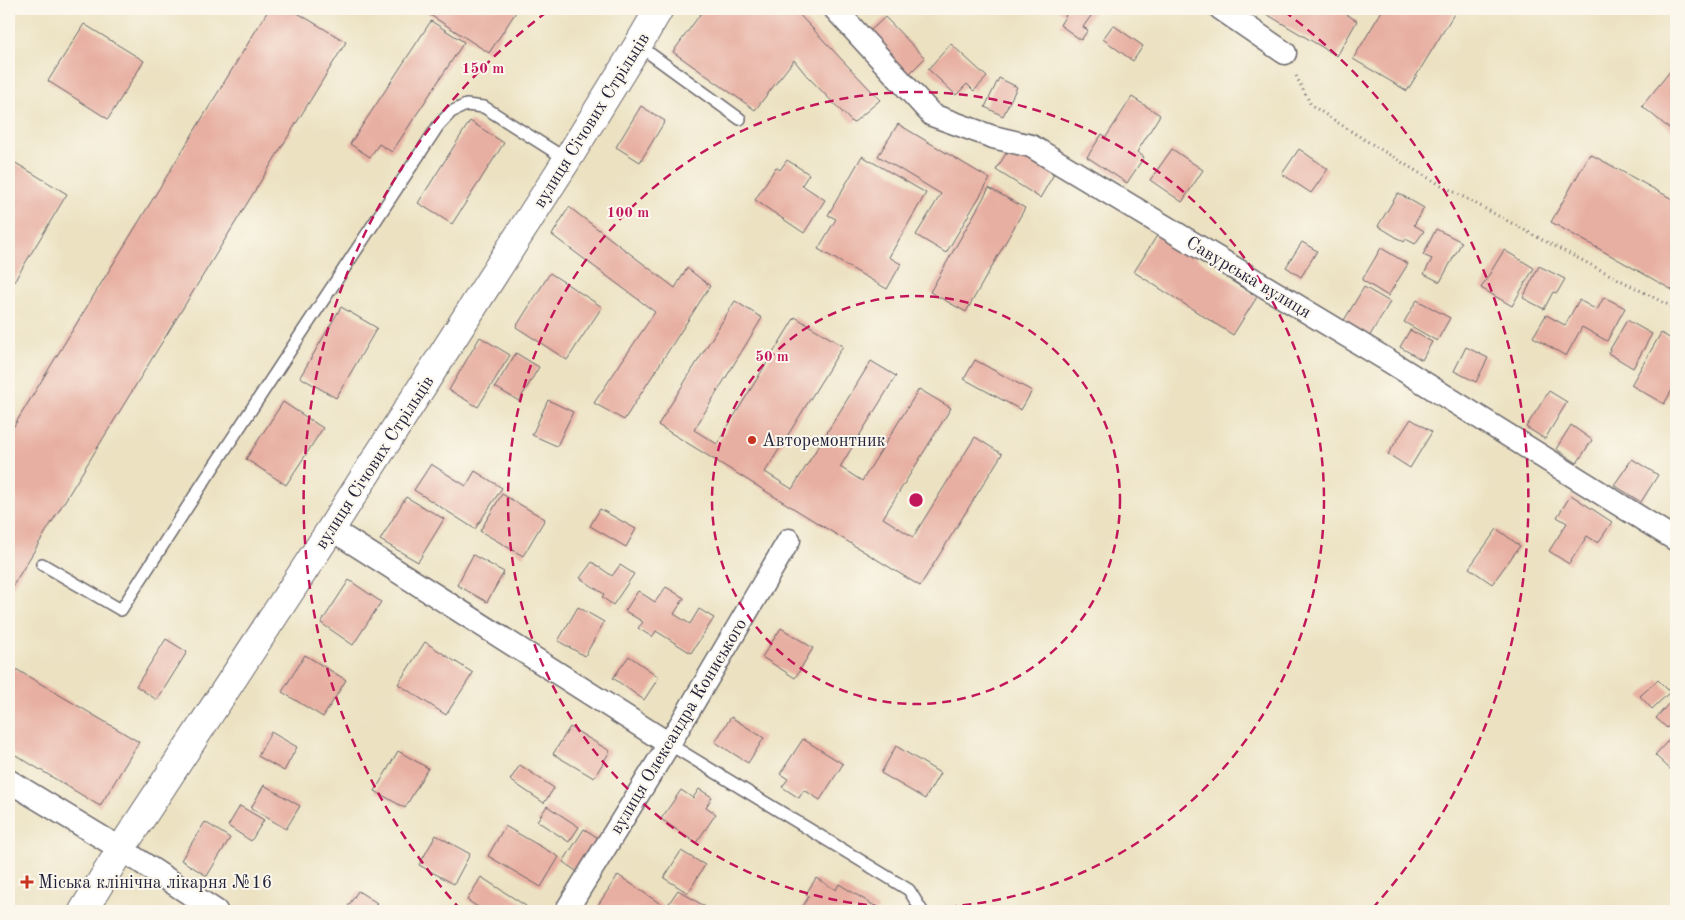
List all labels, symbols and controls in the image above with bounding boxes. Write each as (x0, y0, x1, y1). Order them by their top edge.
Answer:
street label: вулиця Січових Стрільців (531, 30, 653, 211)
text: 150 m (462, 62, 504, 77)
text: 100 m (607, 206, 649, 221)
street label: Савурська вулиця (1183, 234, 1314, 322)
text: 50 m (755, 350, 789, 365)
street label: вулиця Січових Стрільців (312, 373, 438, 552)
place label: Авторемонтник (762, 432, 886, 450)
marker: Авторемонтник (746, 434, 758, 446)
centre of rings (907, 491, 925, 509)
street label: вулиця Олександра Кониського (607, 616, 750, 837)
place label: Міська клінічна лікарня №16 (38, 874, 272, 892)
marker: Міська клінічна лікарня №16 (20, 875, 34, 889)

